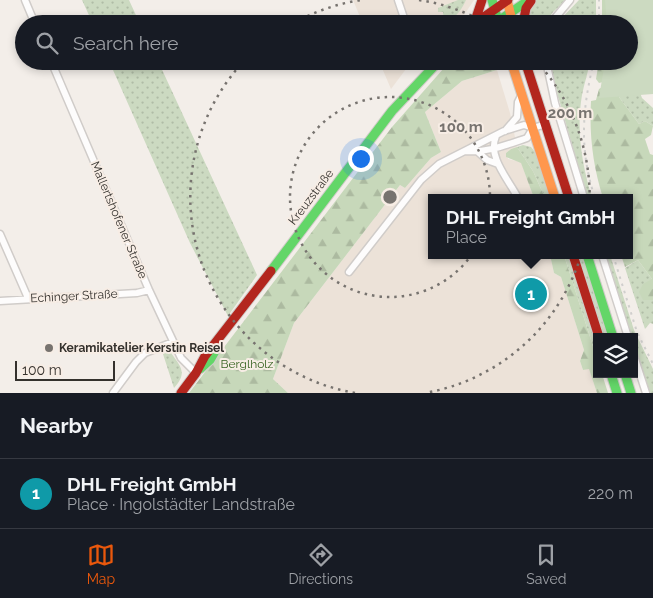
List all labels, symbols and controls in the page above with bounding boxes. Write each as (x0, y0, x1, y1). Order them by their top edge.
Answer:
search box (15, 15, 638, 70)
icon: search (33, 29, 61, 57)
text: Search here (73, 32, 179, 54)
text: 200 m (548, 104, 592, 122)
text: 100 m (439, 118, 483, 136)
your location (348, 146, 374, 172)
street label: Mallertshofener Straße (88, 159, 150, 281)
street label: Kreuzstraße (286, 166, 336, 228)
centre of rings (381, 188, 399, 206)
popup (428, 194, 633, 259)
text: DHL Freight GmbH (446, 206, 615, 228)
text: Place (446, 228, 487, 247)
pin: 1 (515, 275, 547, 313)
street label: Echinger Straße (30, 287, 118, 305)
map controls (593, 333, 638, 378)
button: layers (593, 333, 638, 378)
place label: Keramikatelier Kerstin Reisel (59, 341, 224, 355)
marker: Keramikatelier Kerstin Reisel (43, 342, 55, 354)
park label: Berglholz (220, 357, 274, 371)
scale bar (15, 358, 115, 381)
text: 100 m (22, 362, 62, 378)
text: Nearby (20, 413, 93, 438)
text: DHL Freight GmbH (67, 473, 237, 495)
text: 1 (32, 484, 40, 503)
text: 220 m (588, 484, 633, 503)
text: Place · Ingolstädter Landstraße (67, 495, 295, 514)
tab: Map (87, 541, 115, 587)
tab: Directions (288, 541, 353, 587)
tab: Saved (526, 541, 566, 587)

